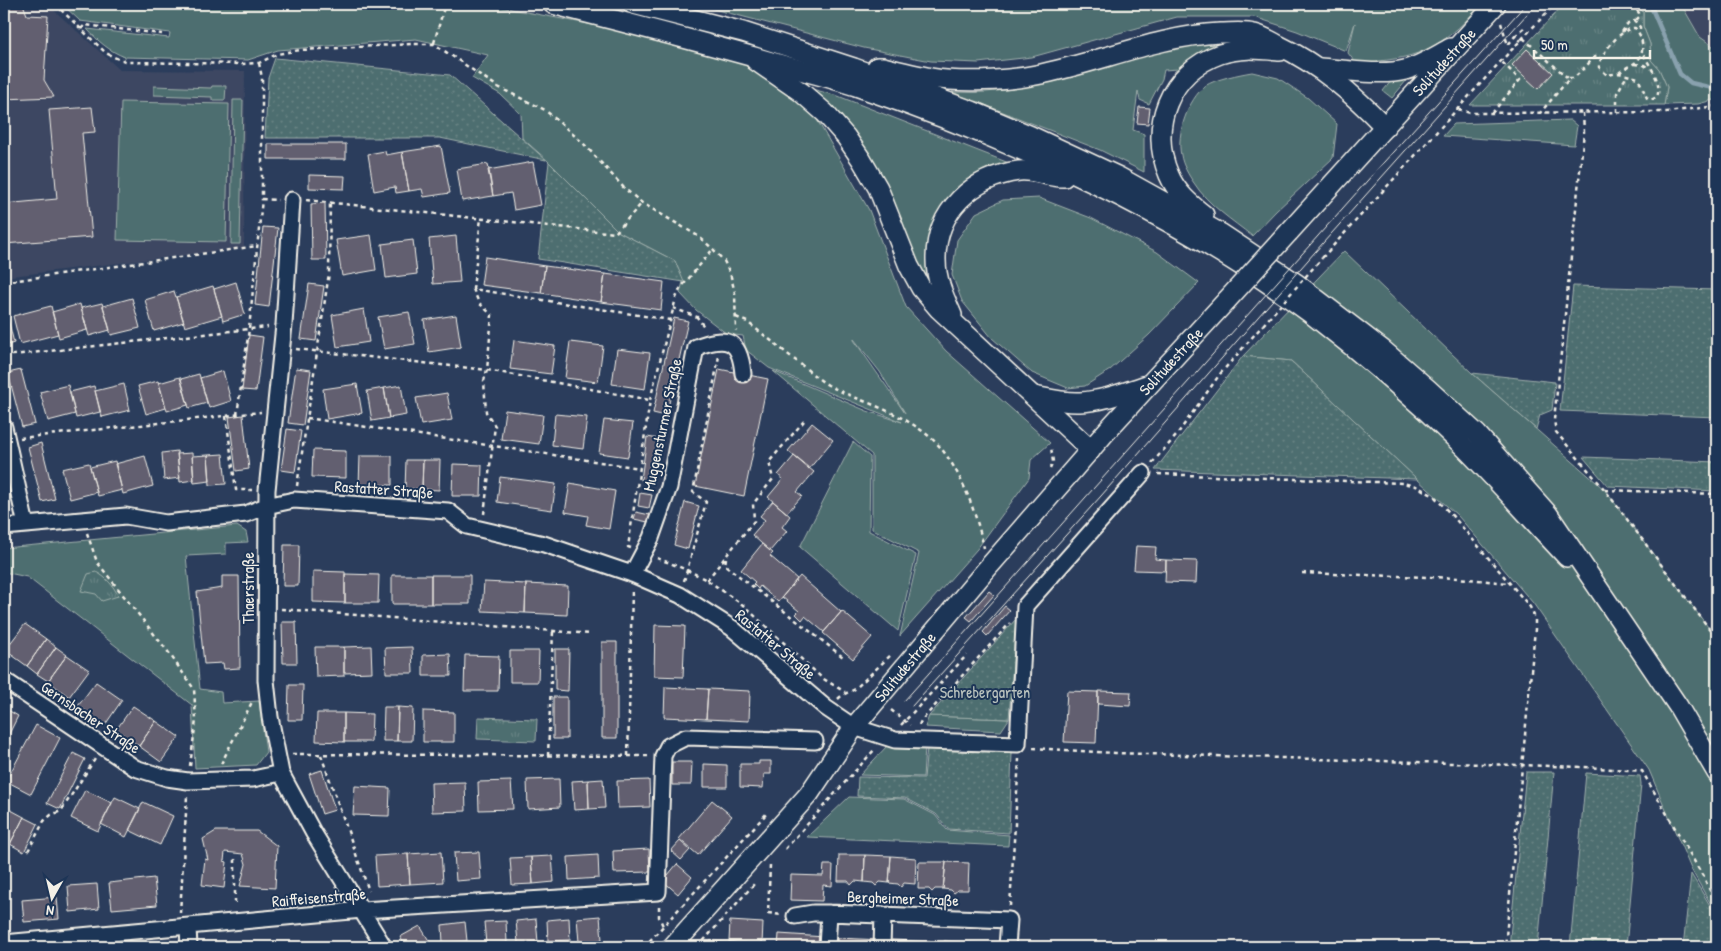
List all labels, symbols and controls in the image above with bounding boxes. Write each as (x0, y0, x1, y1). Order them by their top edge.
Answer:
street label: Solitudestraße (1407, 22, 1481, 101)
scale bar (1534, 28, 1650, 60)
text: 50 m (1541, 34, 1568, 55)
street label: Solitudestraße (1134, 322, 1208, 400)
street label: Muggensturmer Straße (637, 356, 687, 493)
street label: Rastatter Straße (334, 475, 435, 503)
street label: Thaerstraße (237, 551, 259, 624)
street label: Rastatter Straße (731, 604, 821, 685)
street label: Solitudestraße (869, 626, 941, 706)
street label: Gernsbacher Straße (37, 676, 146, 759)
park label: Schrebergarten (940, 681, 1030, 703)
north arrow (28, 874, 78, 924)
street label: Raiffeisenstraße (271, 882, 367, 912)
street label: Bergheimer Straße (847, 885, 960, 911)
text: N (45, 901, 55, 921)

